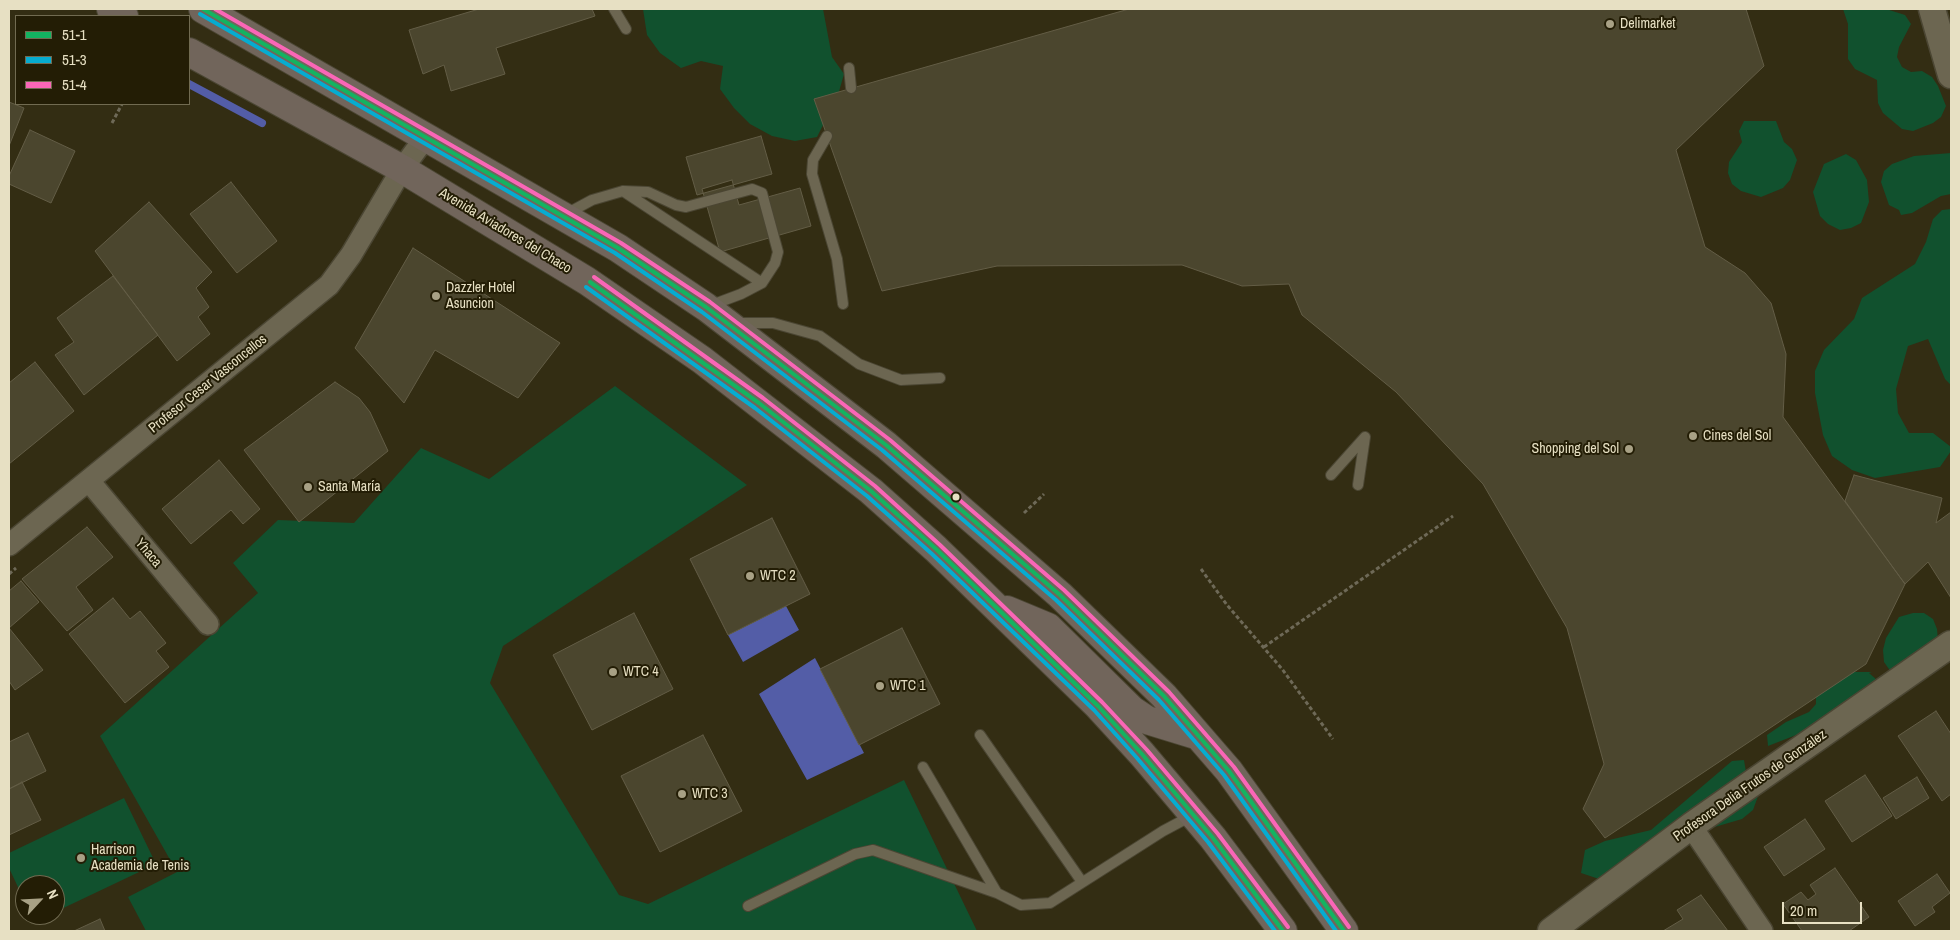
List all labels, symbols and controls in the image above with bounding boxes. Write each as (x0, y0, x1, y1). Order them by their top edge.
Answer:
legend (15, 15, 190, 105)
place label: Delimarket (1620, 16, 1675, 32)
marker: Delimarket (1604, 18, 1616, 30)
text: 51-1 (62, 24, 87, 45)
text: 51-3 (62, 49, 87, 70)
text: 51-4 (62, 74, 87, 95)
street label: Avenida Aviadores del Chaco (436, 185, 574, 277)
place label: Dazzler Hotel Asuncion (446, 280, 515, 312)
marker: Dazzler Hotel Asuncion (430, 290, 442, 302)
street label: Profesor Cesar Vasconcellos (146, 331, 270, 437)
place label: Cines del Sol (1703, 428, 1771, 444)
marker: Cines del Sol (1687, 430, 1699, 442)
place label: Shopping del Sol (1532, 441, 1619, 457)
marker: Shopping del Sol (1623, 443, 1635, 455)
place label: Santa María (318, 479, 381, 495)
marker: Santa María (302, 481, 314, 493)
unlabelled marker (951, 492, 961, 502)
street label: Yhaca (131, 535, 165, 571)
place label: WTC 2 (760, 568, 796, 584)
marker: WTC 2 (744, 570, 756, 582)
place label: WTC 4 (623, 664, 659, 680)
marker: WTC 4 (607, 666, 619, 678)
place label: WTC 1 (890, 678, 926, 694)
marker: WTC 1 (874, 680, 886, 692)
street label: Profesora Delia Frutos de González (1670, 727, 1830, 845)
place label: WTC 3 (692, 786, 728, 802)
marker: WTC 3 (676, 788, 688, 800)
place label: Harrison Academia de Tenis (91, 842, 189, 874)
marker: Harrison Academia de Tenis (75, 852, 87, 864)
north arrow (15, 875, 65, 925)
text: N (43, 887, 63, 902)
scale bar (1785, 892, 1865, 924)
text: 20 m (1790, 900, 1817, 921)

